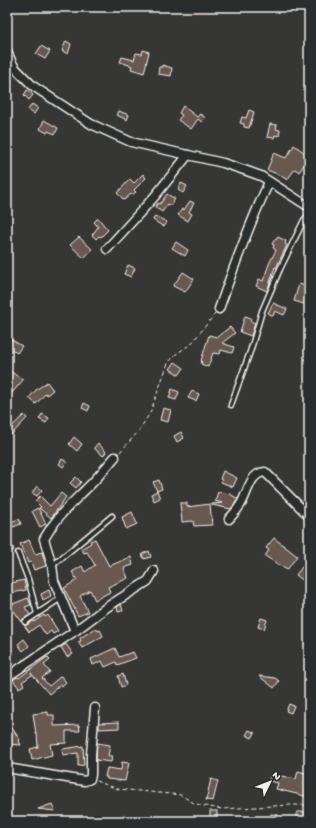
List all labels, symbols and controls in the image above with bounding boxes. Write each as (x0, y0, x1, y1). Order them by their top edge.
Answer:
north arrow (250, 762, 290, 802)
text: N (269, 770, 283, 783)

